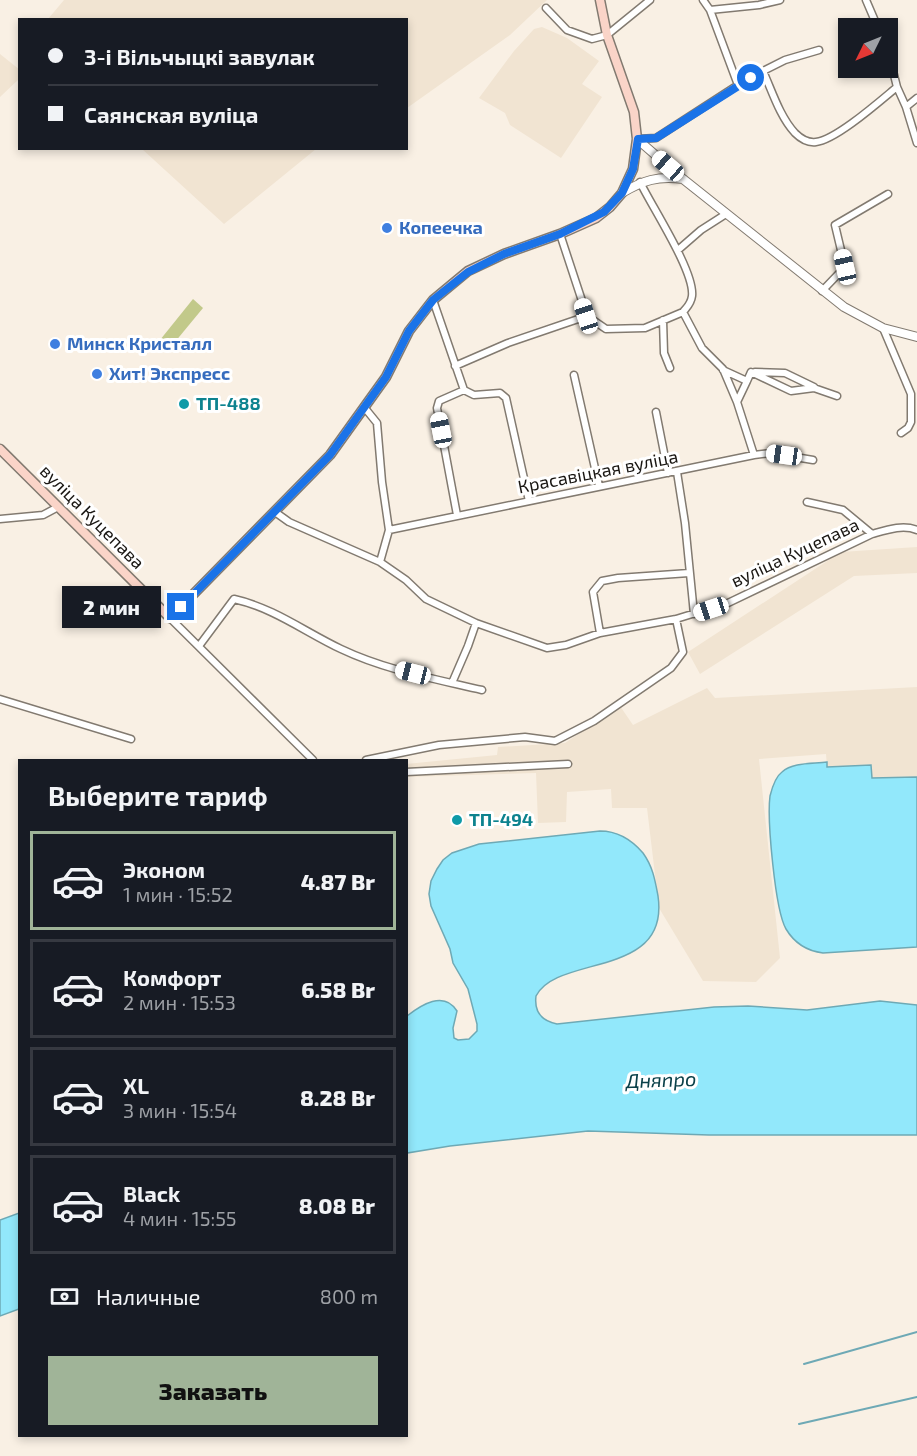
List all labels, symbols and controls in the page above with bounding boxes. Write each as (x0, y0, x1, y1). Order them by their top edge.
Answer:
north arrow (838, 18, 898, 78)
map controls (838, 18, 898, 78)
text: 3-і Вільчыцкі завулак (84, 43, 315, 69)
route start (737, 64, 764, 91)
text: Саянская вуліца (84, 101, 258, 127)
car (649, 147, 687, 185)
place label: Копеечка (399, 216, 483, 238)
marker: Копеечка (380, 221, 394, 235)
car (832, 247, 858, 287)
car (572, 296, 600, 336)
place label: Минск Кристалл (67, 332, 212, 354)
marker: Минск Кристалл (48, 337, 62, 351)
place label: Хит! Экспресс (109, 362, 230, 384)
marker: Хит! Экспресс (90, 367, 104, 381)
place label: ТП-488 (196, 392, 261, 414)
marker: ТП-488 (177, 397, 191, 411)
car (429, 411, 453, 449)
car (765, 444, 803, 466)
street label: Красавіцкая вуліца (516, 445, 680, 497)
street label: вуліца Куцепава (36, 459, 150, 573)
street label: вуліца Куцепава (727, 513, 862, 591)
callout: 2 мин (61, 586, 160, 628)
route end (167, 593, 194, 620)
text: 2 мин (83, 595, 140, 619)
car (691, 595, 731, 623)
car (393, 660, 433, 686)
text: Выберите тариф (48, 779, 268, 811)
place label: ТП-494 (469, 808, 533, 830)
marker: ТП-494 (450, 813, 464, 827)
icon: car (51, 854, 105, 908)
text: Эконом (123, 856, 205, 882)
text: 4.87 Br (301, 868, 375, 894)
text: 1 мин · 15:52 (123, 882, 233, 906)
icon: car (51, 962, 105, 1016)
text: Комфорт (123, 964, 221, 990)
text: 6.58 Br (301, 976, 375, 1002)
text: 2 мин · 15:53 (123, 990, 236, 1014)
water label: Дняпро (624, 1066, 697, 1092)
icon: car (51, 1070, 105, 1124)
text: XL (123, 1072, 149, 1098)
text: 8.28 Br (300, 1084, 375, 1110)
text: 3 мин · 15:54 (123, 1098, 237, 1122)
icon: car (51, 1178, 105, 1232)
text: Black (123, 1180, 180, 1206)
text: 8.08 Br (299, 1192, 375, 1218)
text: 4 мин · 15:55 (123, 1206, 237, 1230)
icon: cash (48, 1280, 81, 1313)
text: Наличные (96, 1283, 200, 1309)
text: 800 m (320, 1284, 378, 1308)
button: Заказать (48, 1356, 378, 1425)

